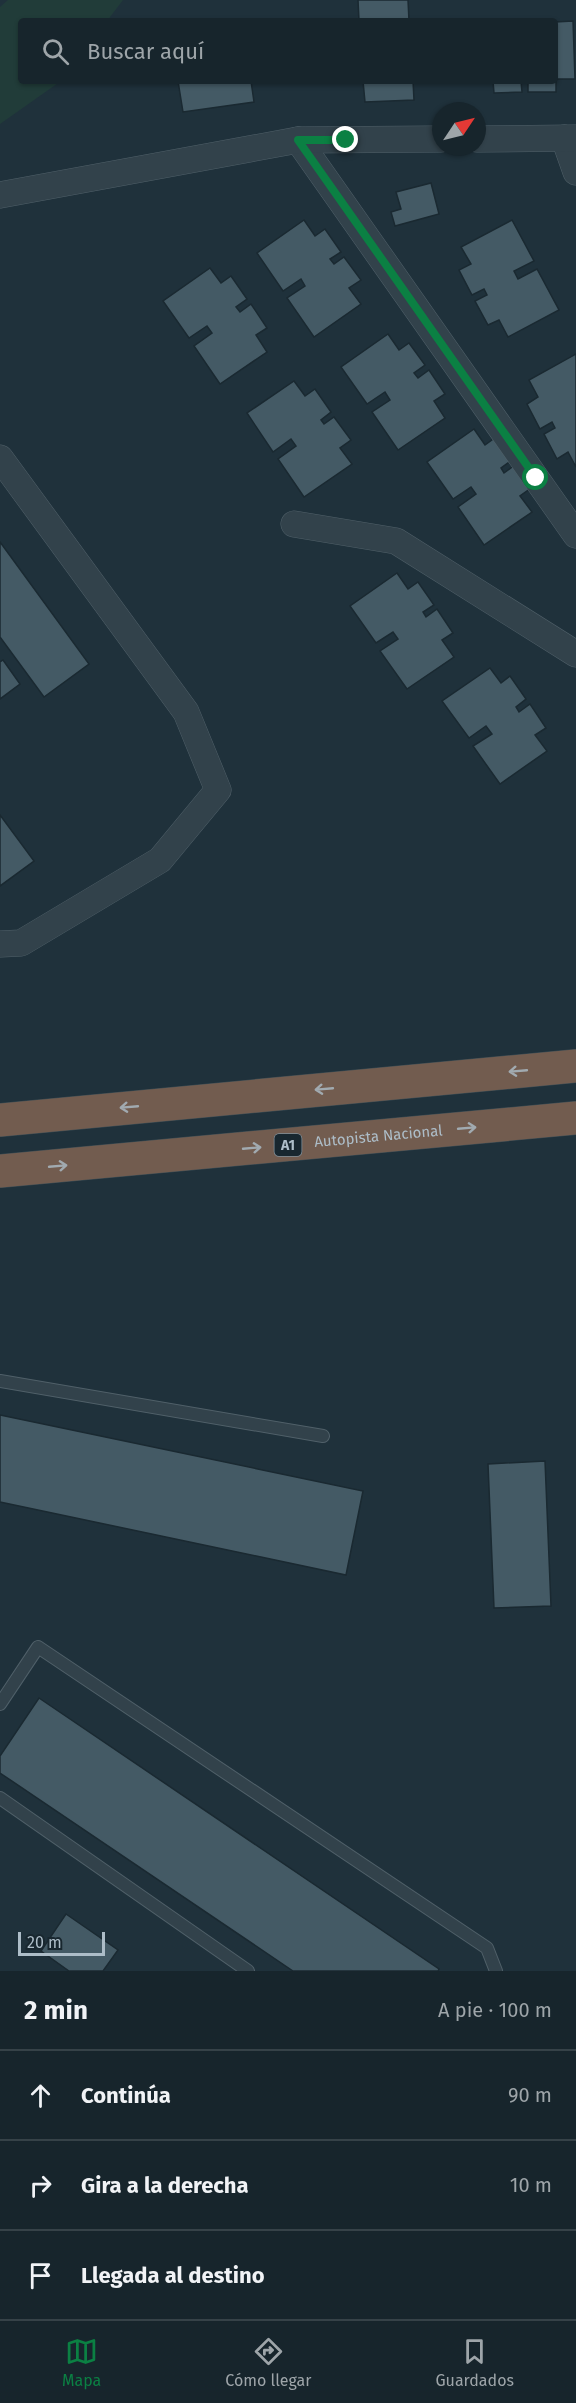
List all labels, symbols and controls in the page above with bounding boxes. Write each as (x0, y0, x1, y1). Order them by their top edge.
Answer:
search box (18, 18, 558, 84)
icon: search (39, 35, 72, 68)
text: Buscar aquí (87, 38, 204, 65)
north arrow (432, 102, 486, 156)
route end (332, 126, 358, 152)
route start (522, 464, 548, 490)
one-way arrow (508, 1066, 528, 1077)
one-way arrow (314, 1084, 334, 1095)
one-way arrow (120, 1102, 140, 1113)
street label: Autopista Nacional (313, 1121, 444, 1151)
one-way arrow (457, 1122, 477, 1133)
road number: A1 (274, 1134, 302, 1156)
one-way arrow (242, 1142, 262, 1153)
one-way arrow (48, 1160, 68, 1171)
scale bar (18, 1929, 105, 1956)
text: 20 m (27, 1933, 62, 1952)
text: 2 min (24, 1995, 88, 2026)
text: A pie · 100 m (438, 1998, 552, 2022)
icon: ahead (24, 2079, 57, 2112)
text: Continúa (81, 2082, 171, 2109)
text: 90 m (508, 2083, 552, 2107)
icon: right (24, 2169, 57, 2202)
text: Gira a la derecha (81, 2172, 249, 2199)
text: 10 m (510, 2173, 552, 2197)
icon: arrive (24, 2259, 57, 2292)
text: Llegada al destino (81, 2262, 265, 2289)
tab: Mapa (62, 2335, 101, 2390)
tab: Cómo llegar (225, 2335, 311, 2390)
tab: Guardados (435, 2335, 514, 2390)

